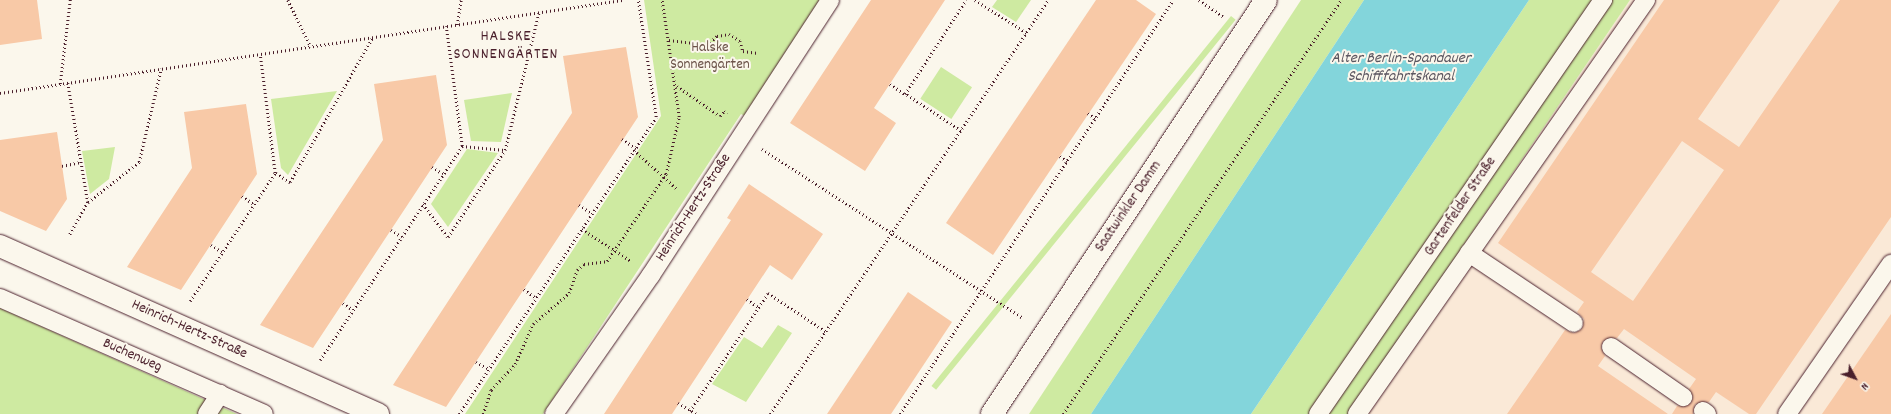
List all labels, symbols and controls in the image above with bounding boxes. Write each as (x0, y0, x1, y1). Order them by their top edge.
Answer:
district label: HALSKE SONNENGÄRTEN (454, 27, 558, 65)
park label: Halske Sonnengärten (670, 39, 750, 74)
water label: Alter Berlin-Spandauer Schifffahrtskanal (1331, 49, 1471, 87)
street label: Heinrich-Hertz-Straße (652, 151, 736, 265)
street label: Gartenfelder Straße (1421, 154, 1501, 260)
street label: Saatwinkler Damm (1092, 158, 1166, 256)
street label: Heinrich-Hertz-Straße (128, 296, 250, 364)
street label: Buchenweg (100, 335, 164, 377)
north arrow (1835, 358, 1875, 398)
text: N (1856, 379, 1872, 393)

